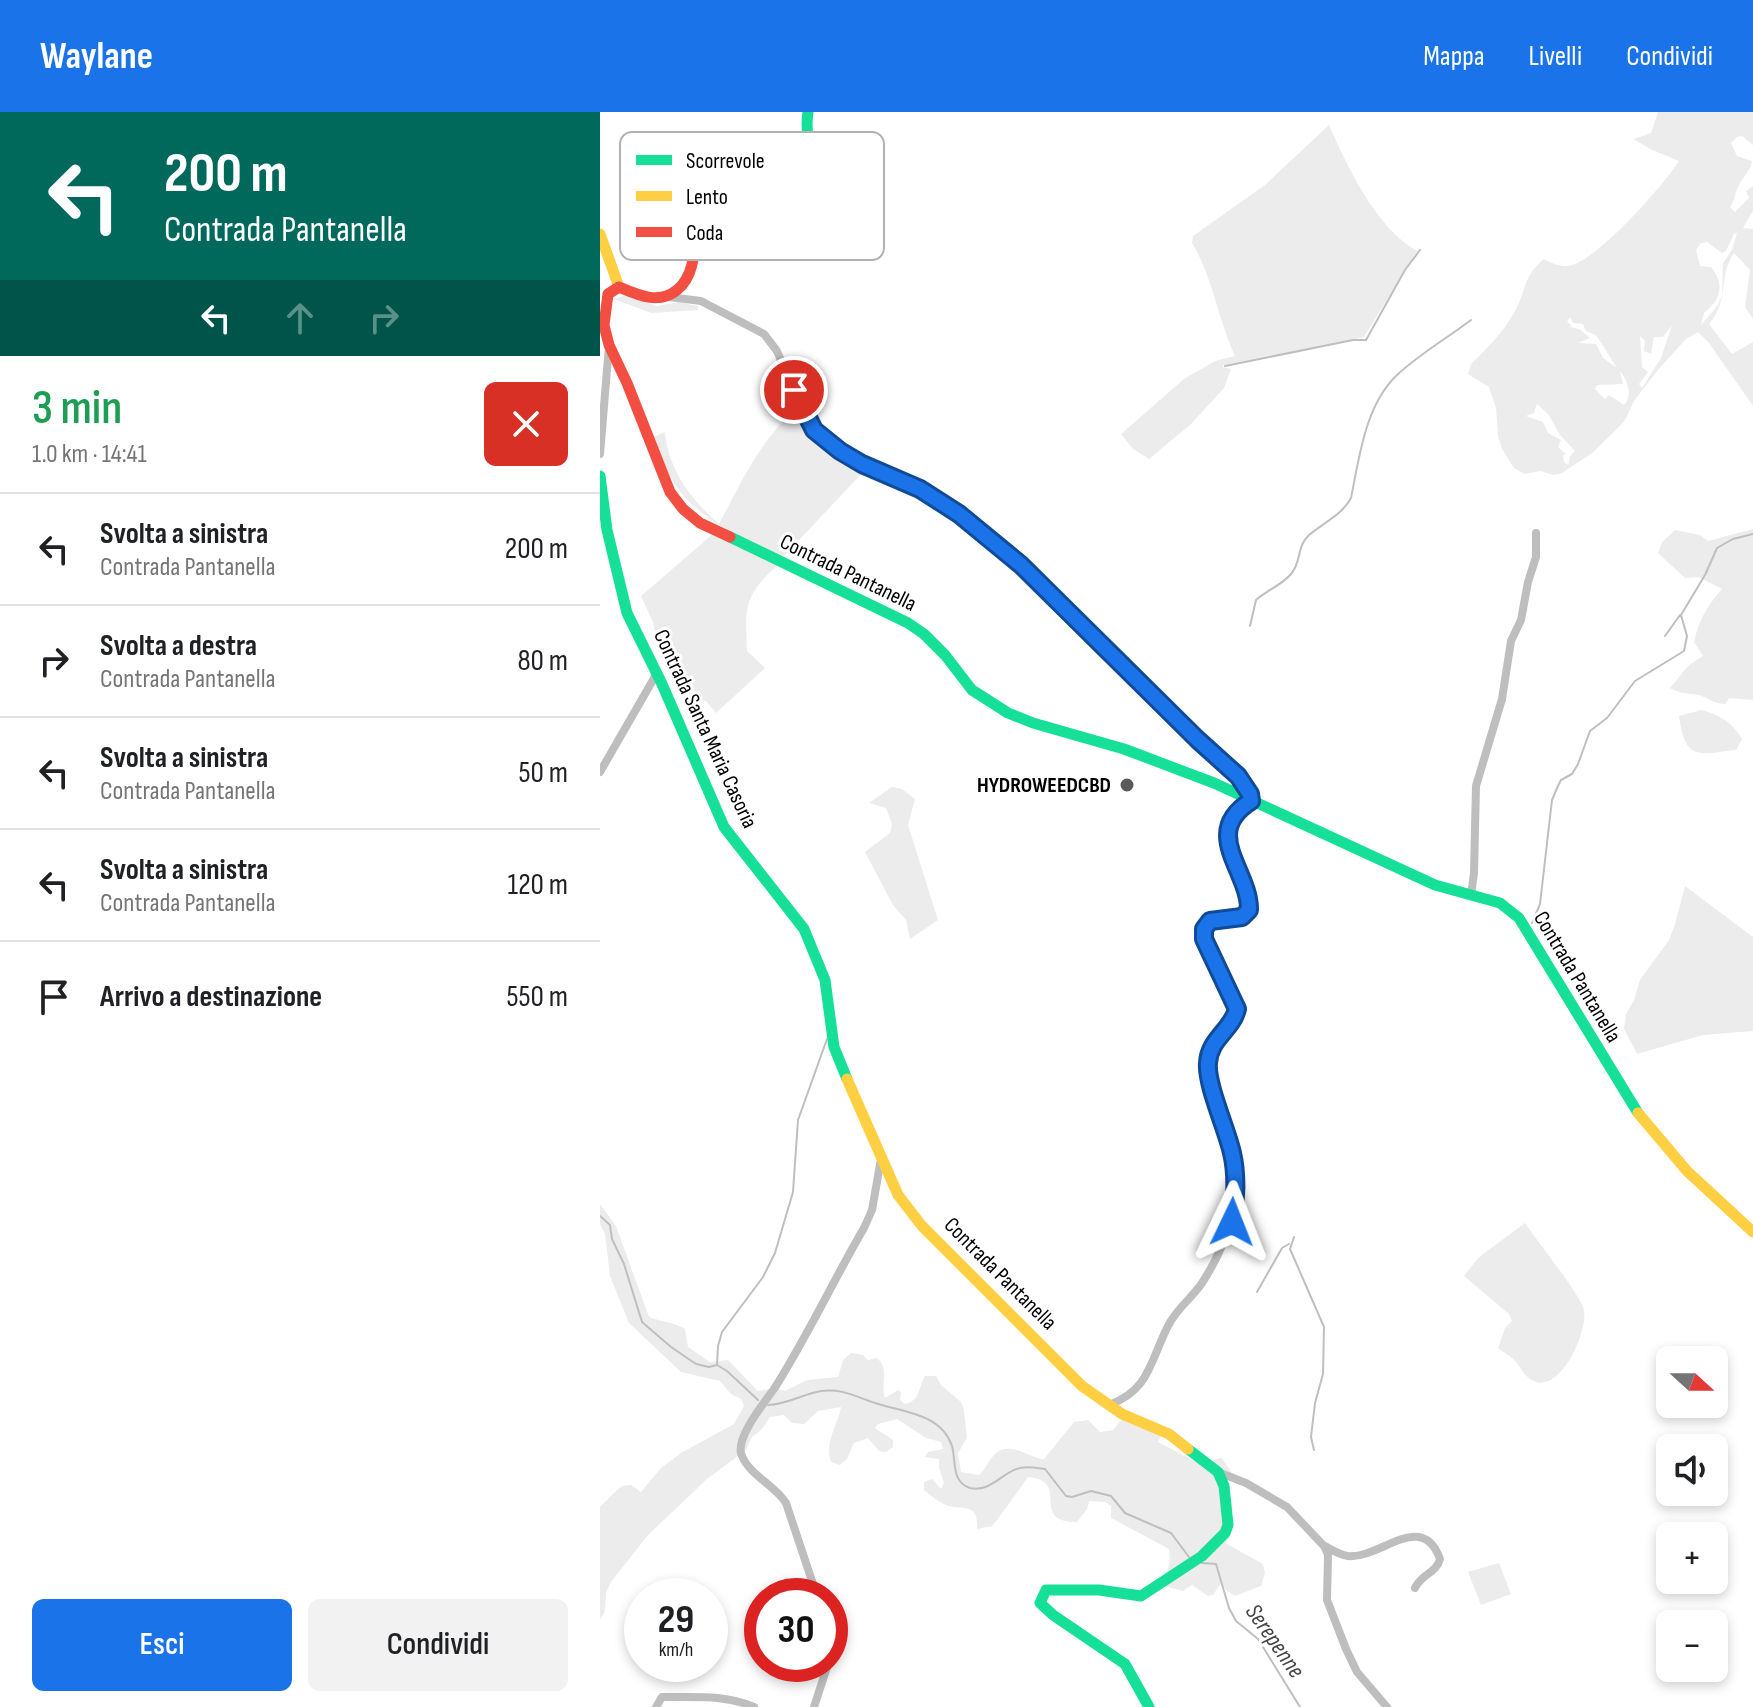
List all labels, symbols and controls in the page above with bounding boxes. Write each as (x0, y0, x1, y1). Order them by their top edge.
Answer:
text: Waylane (40, 34, 153, 79)
text: Mappa (1423, 40, 1485, 73)
text: Livelli (1529, 40, 1582, 73)
text: Condividi (1626, 40, 1713, 73)
legend (620, 132, 884, 260)
text: 200 m (164, 141, 288, 208)
icon: left (32, 144, 136, 248)
text: Scorrevole (686, 148, 765, 175)
text: Lento (686, 184, 728, 211)
text: Contrada Pantanella (164, 209, 407, 252)
text: Coda (686, 220, 723, 247)
icon: left (194, 296, 238, 340)
icon: ahead (278, 296, 322, 340)
icon: right (362, 296, 406, 340)
pin (760, 356, 828, 424)
icon: arrive (772, 368, 816, 412)
text: 3 min (32, 380, 122, 437)
button: close (484, 382, 568, 466)
text: 1.0 km · 14:41 (32, 439, 147, 470)
text: Svolta a sinistra (100, 516, 268, 552)
icon: left (32, 527, 76, 571)
street label: Contrada Pantanella (775, 528, 921, 618)
text: 200 m (505, 531, 568, 567)
text: Contrada Pantanella (100, 552, 275, 583)
street label: Contrada Santa Maria Casoria (647, 625, 763, 833)
text: Svolta a destra (100, 628, 257, 664)
icon: right (32, 639, 76, 683)
text: 80 m (517, 643, 568, 679)
text: Contrada Pantanella (100, 664, 275, 695)
text: Svolta a sinistra (100, 740, 268, 776)
icon: left (32, 751, 76, 795)
text: 50 m (519, 755, 568, 791)
place label: HYDROWEEDCBD (977, 772, 1111, 799)
text: Contrada Pantanella (100, 776, 275, 807)
marker: HYDROWEEDCBD (1118, 776, 1136, 794)
text: Svolta a sinistra (100, 852, 268, 888)
icon: left (32, 863, 76, 907)
text: 120 m (507, 867, 568, 903)
text: Contrada Pantanella (100, 888, 275, 919)
street label: Contrada Pantanella (1527, 906, 1627, 1048)
icon: arrive (32, 975, 76, 1019)
text: Arrivo a destinazione (100, 979, 322, 1015)
text: 550 m (507, 979, 568, 1015)
position arrow (1190, 1180, 1274, 1264)
street label: Contrada Pantanella (938, 1212, 1062, 1336)
north arrow (1656, 1346, 1728, 1418)
map controls (1656, 1346, 1728, 1682)
button: sound (1656, 1434, 1728, 1506)
button: + (1656, 1522, 1728, 1594)
speed limit sign: 30 (744, 1578, 848, 1682)
text: 29 (658, 1596, 694, 1644)
water label: Serepenne (1239, 1598, 1311, 1684)
button: Esci (32, 1599, 292, 1691)
button: Condividi (308, 1599, 568, 1691)
button: − (1656, 1610, 1728, 1682)
text: km/h (659, 1638, 693, 1662)

